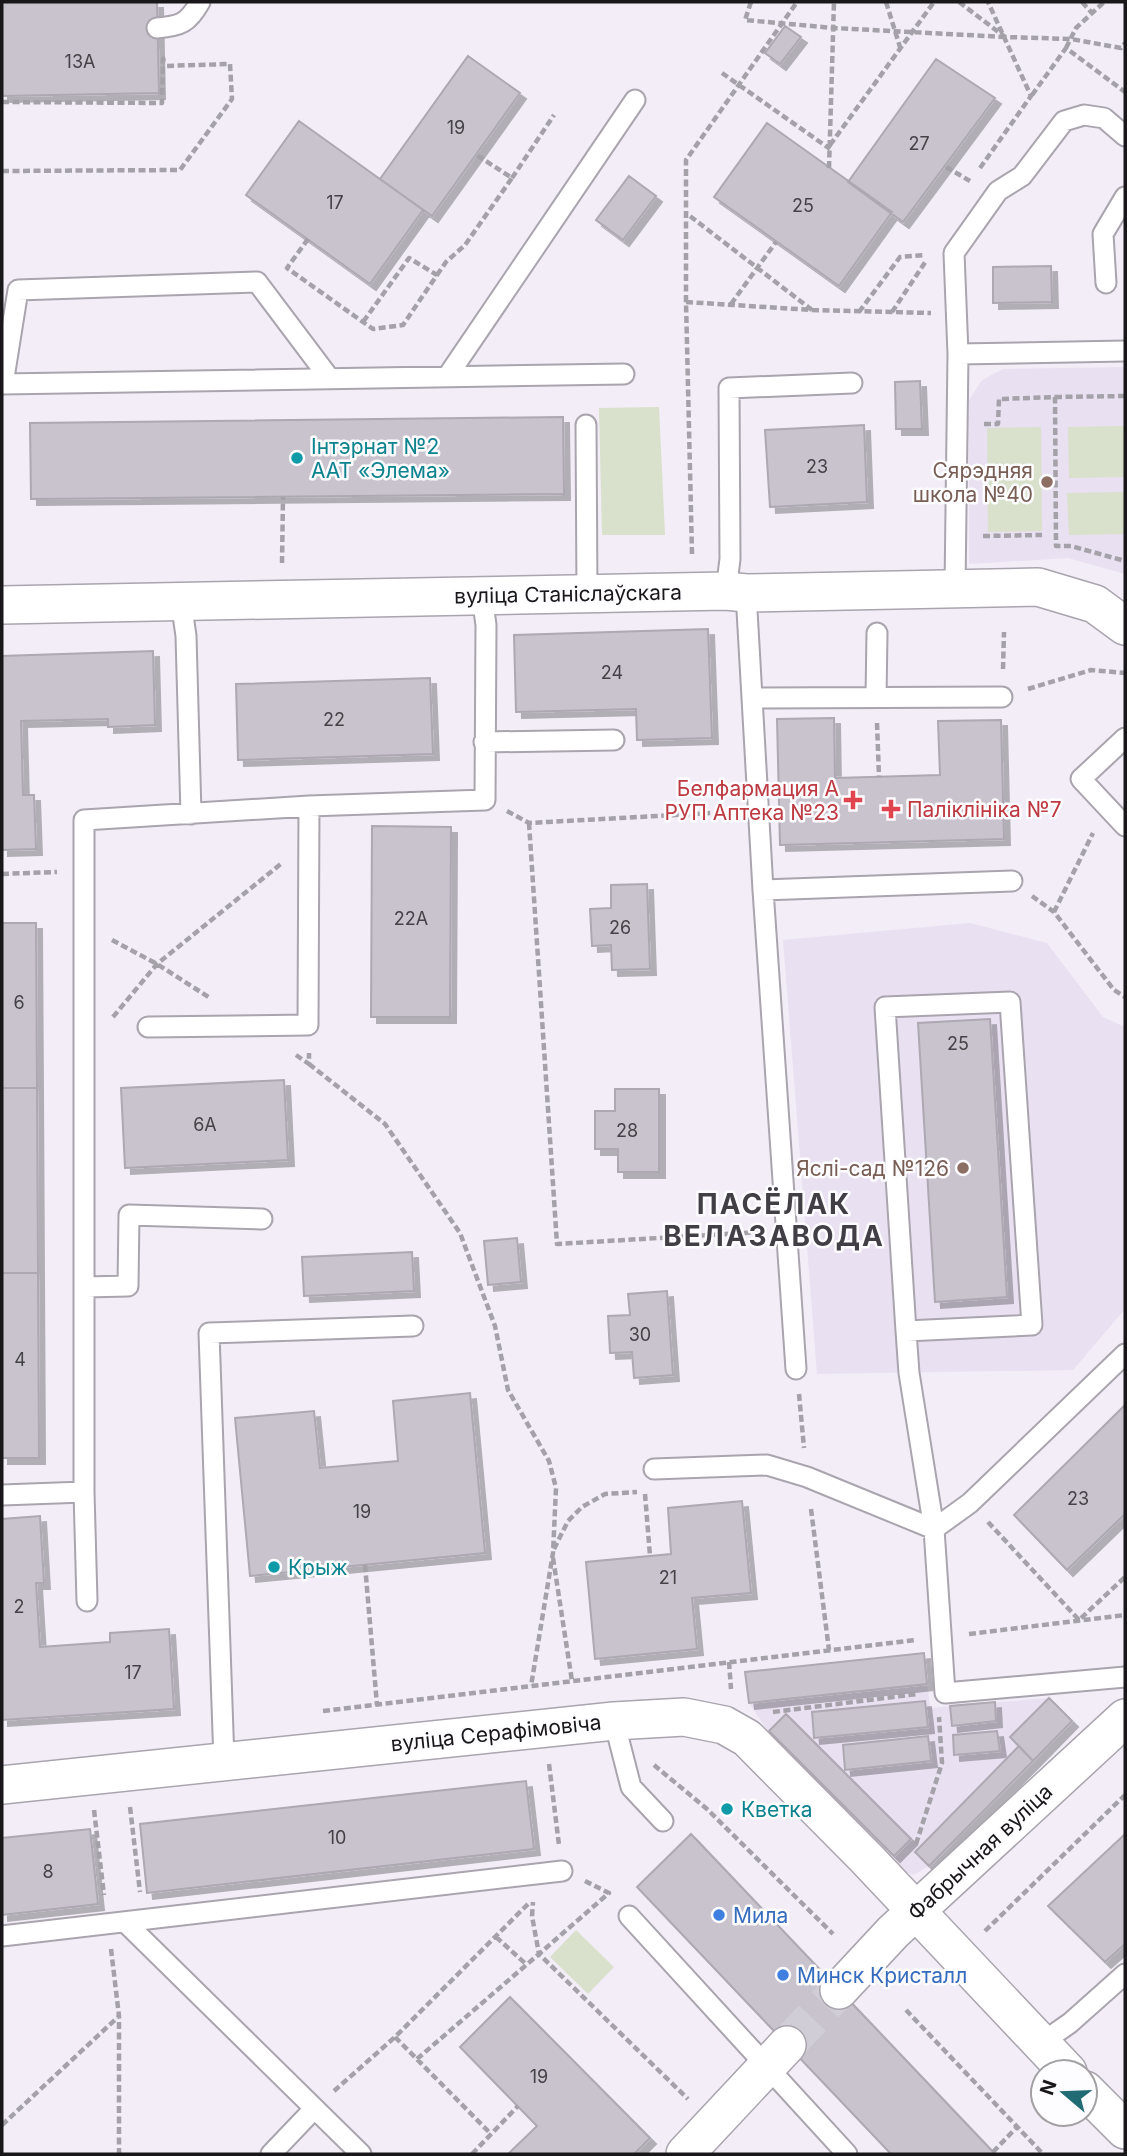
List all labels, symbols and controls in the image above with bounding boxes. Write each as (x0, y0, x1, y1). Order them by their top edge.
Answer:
house number: 13А (65, 51, 95, 72)
house number: 19 (447, 117, 465, 138)
house number: 27 (908, 133, 930, 154)
house number: 17 (326, 192, 344, 213)
house number: 25 (792, 195, 814, 216)
place label: Інтэрнат №2 ААТ «Элема» (311, 434, 450, 483)
marker: Інтэрнат №2 ААТ «Элема» (289, 450, 305, 466)
house number: 23 (806, 456, 828, 477)
place label: Сярэдняя школа №40 (913, 458, 1033, 507)
marker: Сярэдняя школа №40 (1039, 474, 1055, 490)
street label: вуліца Станіслаўскага (454, 580, 682, 608)
house number: 24 (601, 662, 623, 683)
house number: 22 (323, 709, 345, 730)
place label: Белфармация А РУП Аптека №23 (665, 776, 839, 825)
marker: Белфармация А РУП Аптека №23 (845, 792, 861, 808)
place label: Паліклініка №7 (907, 797, 1062, 822)
marker: Паліклініка №7 (881, 799, 901, 819)
house number: 22А (394, 908, 428, 929)
house number: 26 (609, 917, 631, 938)
house number: 6 (13, 992, 25, 1013)
house number: 25 (947, 1033, 969, 1054)
house number: 6А (193, 1114, 217, 1135)
house number: 28 (616, 1120, 638, 1141)
place label: Яслі-сад №126 (796, 1156, 949, 1181)
marker: Яслі-сад №126 (955, 1160, 971, 1176)
district label: ПАСЁЛАК ВЕЛАЗАВОДА (663, 1187, 885, 1253)
house number: 30 (629, 1324, 651, 1345)
house number: 4 (14, 1349, 26, 1370)
house number: 23 (1067, 1488, 1089, 1509)
house number: 19 (353, 1501, 371, 1522)
place label: Крыж (288, 1555, 347, 1580)
marker: Крыж (266, 1559, 282, 1575)
house number: 21 (659, 1567, 677, 1588)
house number: 2 (14, 1596, 24, 1617)
house number: 17 (124, 1662, 142, 1683)
street label: вуліца Серафімовіча (389, 1710, 603, 1756)
street label: Фабрычная вуліца (903, 1779, 1057, 1925)
place label: Кветка (741, 1797, 813, 1822)
marker: Кветка (719, 1801, 735, 1817)
house number: 10 (328, 1827, 346, 1848)
house number: 8 (42, 1861, 54, 1882)
place label: Мила (733, 1903, 788, 1928)
marker: Мила (711, 1907, 727, 1923)
place label: Минск Кристалл (797, 1963, 967, 1988)
marker: Минск Кристалл (775, 1967, 791, 1983)
north arrow (1029, 2058, 1099, 2128)
house number: 19 (530, 2066, 548, 2087)
text: N (1035, 2077, 1062, 2098)

